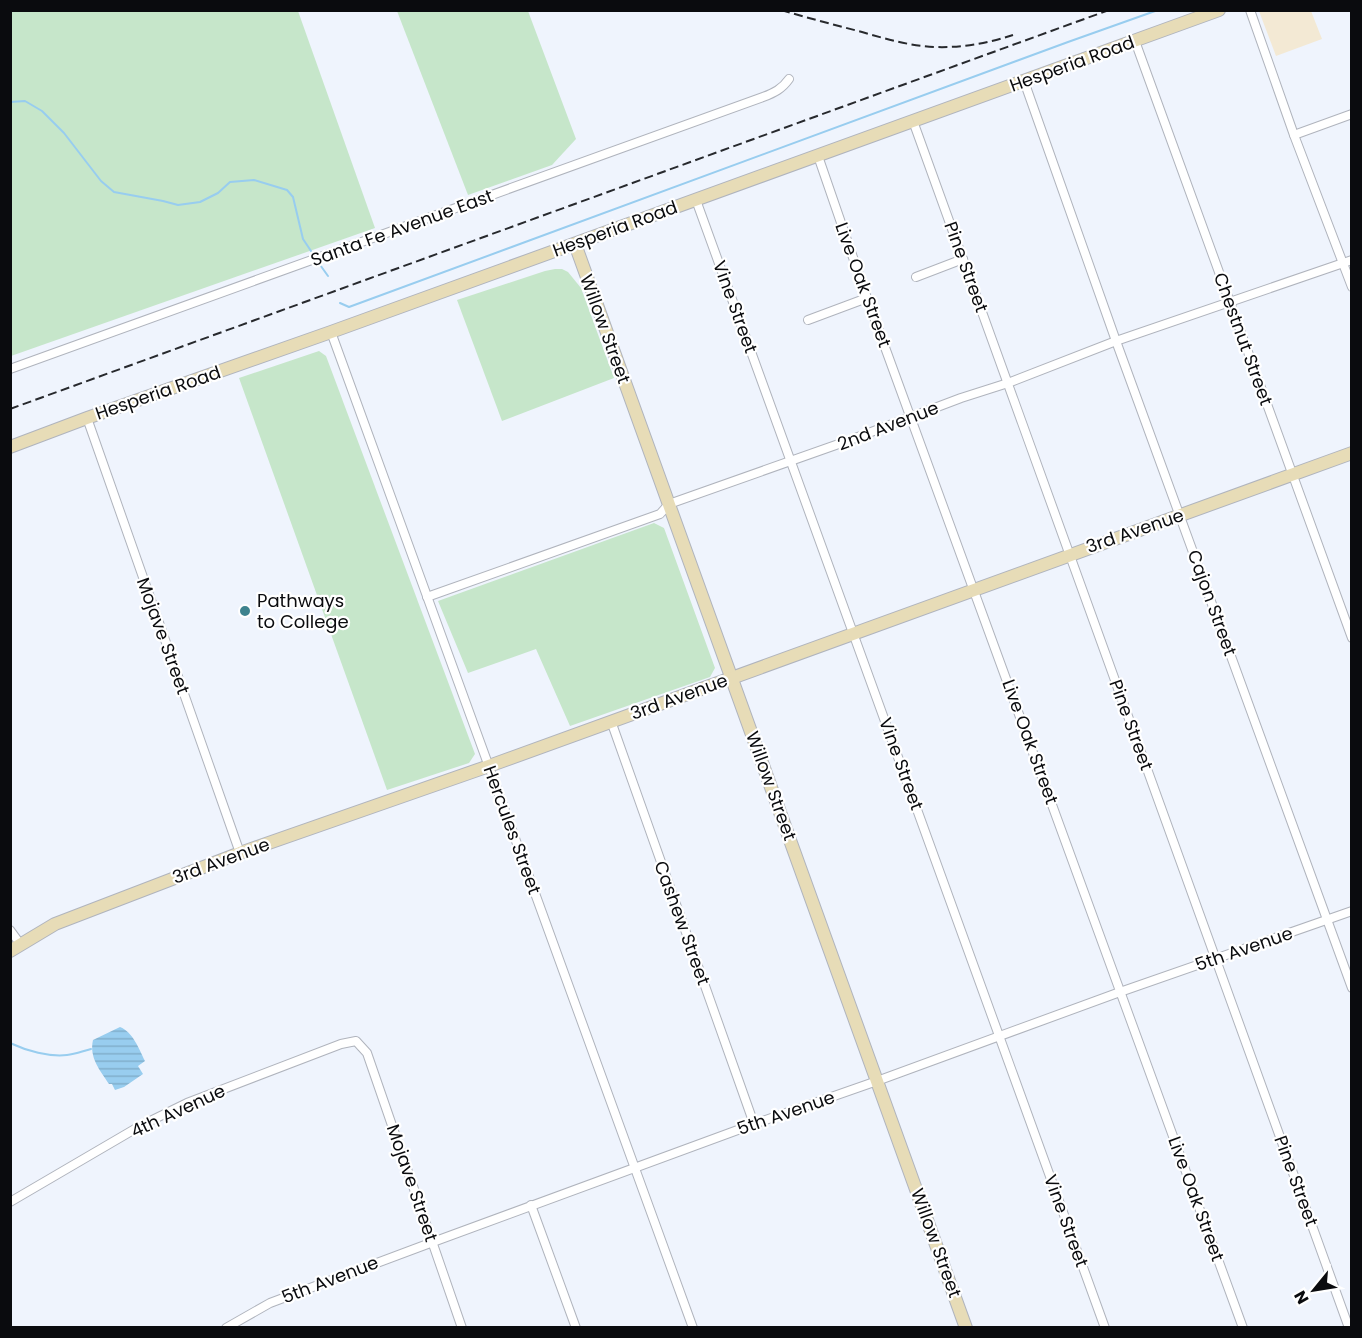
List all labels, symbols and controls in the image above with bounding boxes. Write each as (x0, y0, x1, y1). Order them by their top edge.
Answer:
street label: Hesperia Road (1006, 29, 1138, 98)
street label: Santa Fe Avenue East (307, 183, 497, 272)
street label: Hesperia Road (549, 194, 681, 263)
street label: Pine Street (938, 218, 994, 316)
street label: Live Oak Street (829, 219, 898, 351)
street label: Vine Street (707, 257, 764, 357)
street label: Chestnut Street (1208, 269, 1279, 409)
street label: Willow Street (574, 271, 637, 387)
street label: Hesperia Road (92, 359, 224, 426)
street label: 2nd Avenue (834, 395, 942, 456)
street label: 3rd Avenue (1083, 502, 1187, 559)
street label: Cajon Street (1182, 546, 1243, 659)
street label: Mojave Street (131, 574, 196, 698)
place label: Pathways to College (257, 588, 349, 634)
marker: Pathways to College (238, 604, 252, 618)
street label: 3rd Avenue (627, 667, 731, 726)
street label: Live Oak Street (996, 676, 1065, 808)
street label: Pine Street (1103, 676, 1159, 774)
street label: Vine Street (873, 714, 930, 814)
street label: Willow Street (740, 728, 803, 844)
street label: Hercules Street (478, 762, 547, 898)
street label: 3rd Avenue (169, 831, 273, 890)
street label: Cashew Street (648, 857, 717, 988)
street label: 5th Avenue (1192, 920, 1296, 977)
street label: 4th Avenue (126, 1078, 229, 1143)
street label: 5th Avenue (734, 1084, 838, 1141)
street label: Mojave Street (381, 1121, 444, 1245)
street label: Pine Street (1268, 1132, 1324, 1230)
street label: Live Oak Street (1162, 1133, 1231, 1265)
street label: Vine Street (1038, 1171, 1095, 1271)
street label: Willow Street (905, 1185, 968, 1301)
street label: 5th Avenue (278, 1250, 382, 1309)
north arrow (1284, 1260, 1344, 1320)
text: N (1288, 1286, 1314, 1308)

